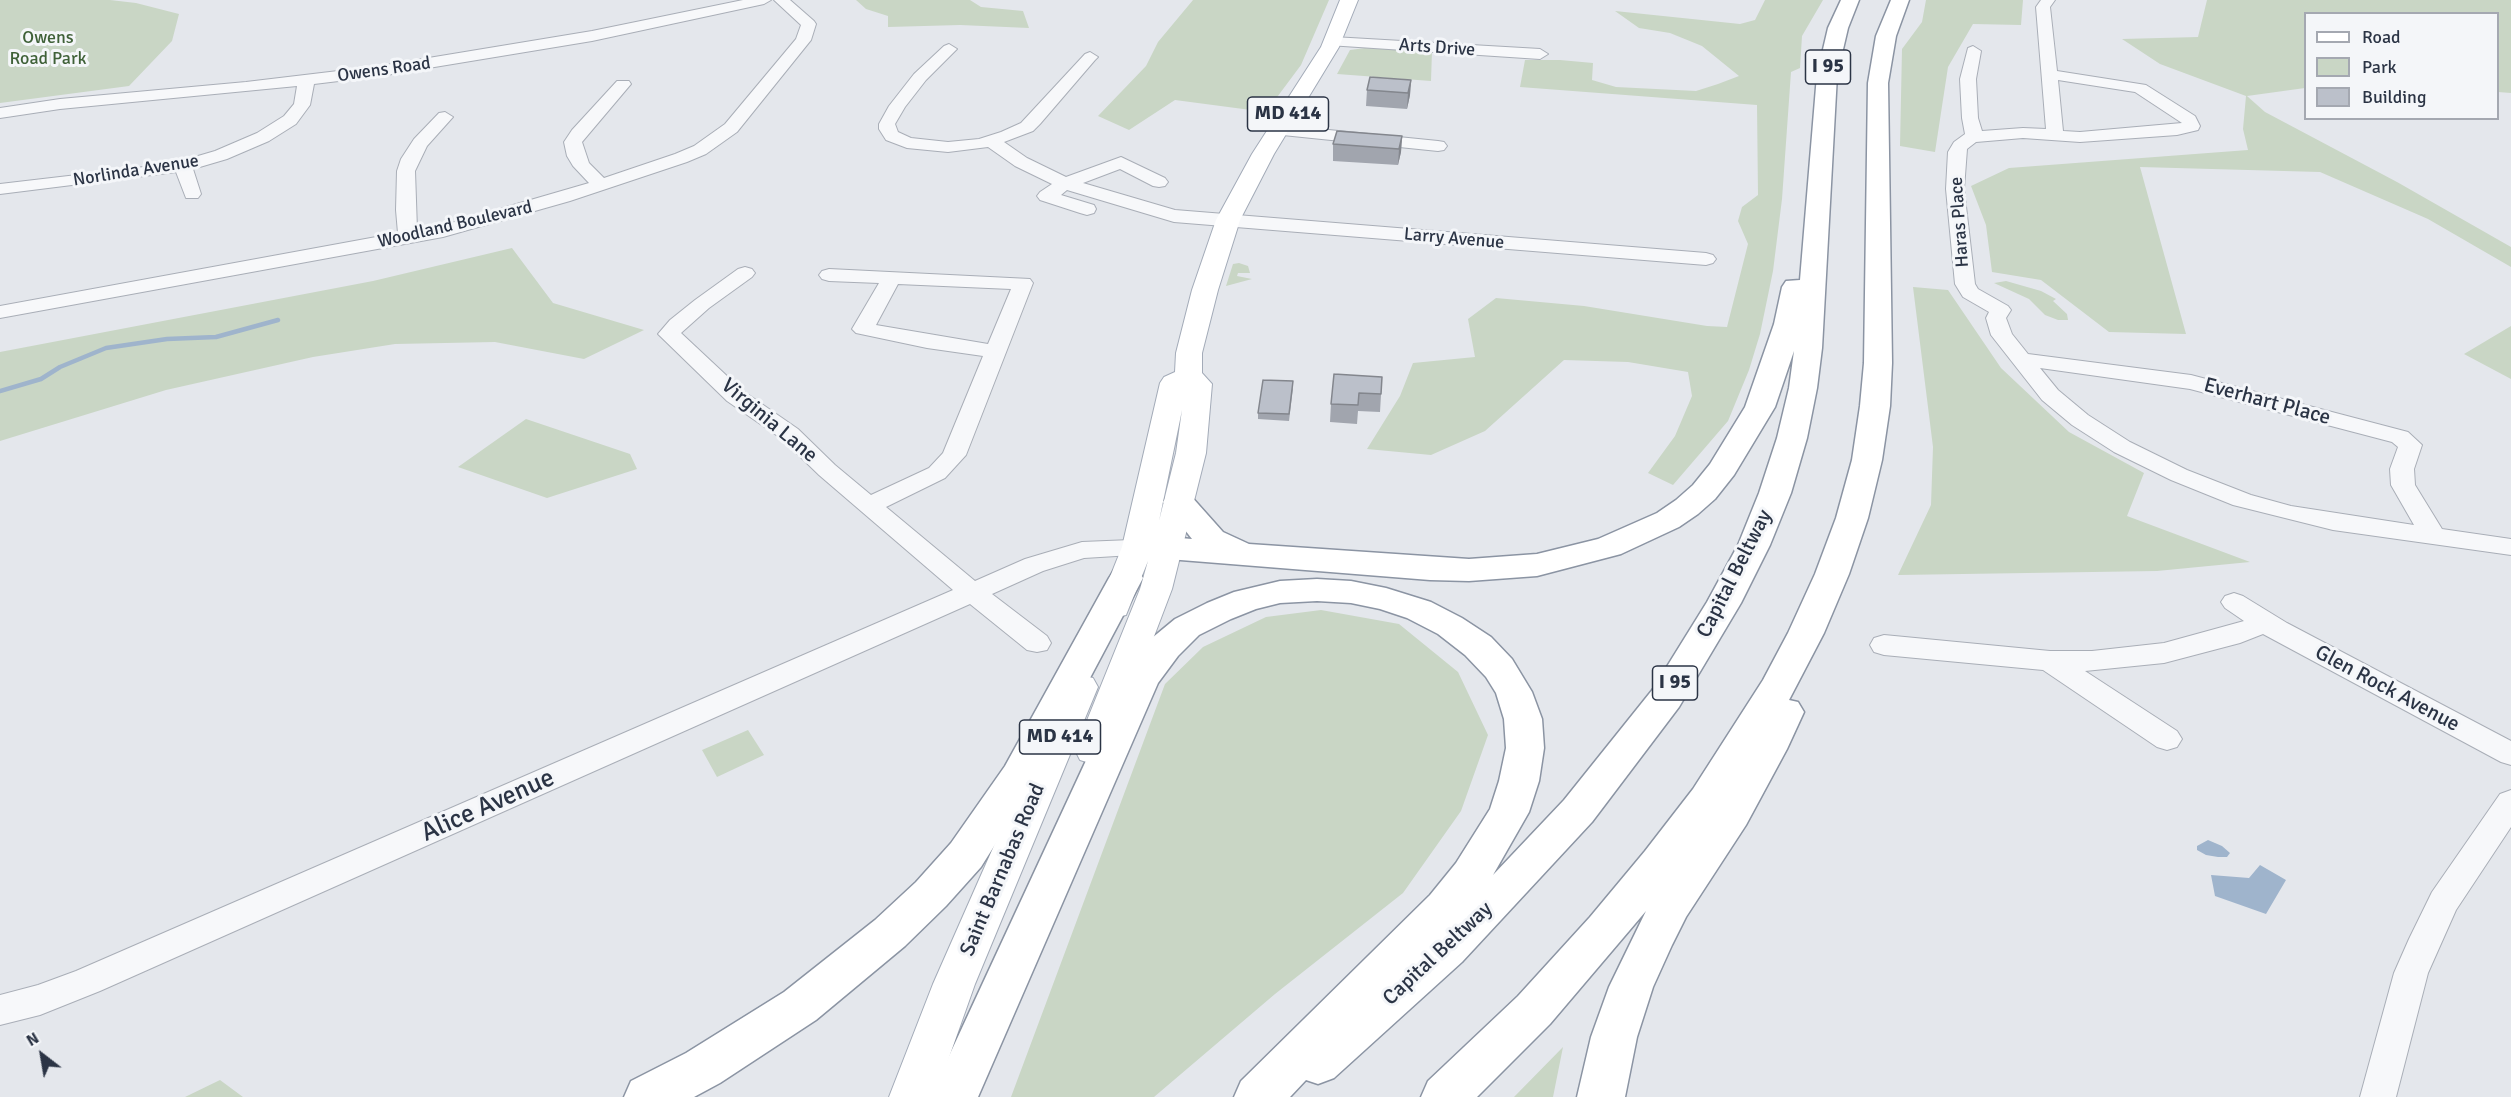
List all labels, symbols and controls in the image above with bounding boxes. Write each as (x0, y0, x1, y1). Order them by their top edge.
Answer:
legend (2304, 12, 2499, 120)
text: Road (2362, 26, 2401, 48)
park label: Owens Road Park (9, 27, 87, 70)
street label: Arts Drive (1398, 35, 1476, 61)
road number: I 95 (1806, 50, 1850, 84)
street label: Owens Road (336, 53, 432, 87)
text: Park (2362, 56, 2397, 78)
text: Building (2362, 86, 2426, 108)
road number: MD 414 (1248, 97, 1328, 131)
street label: Norlinda Avenue (72, 150, 200, 192)
street label: Haras Place (1946, 176, 1974, 268)
street label: Woodland Boulevard (376, 197, 534, 253)
street label: Larry Avenue (1403, 224, 1505, 254)
street label: Virginia Lane (716, 373, 822, 469)
street label: Everhart Place (2201, 373, 2333, 431)
street label: Capital Beltway (1692, 506, 1778, 642)
street label: Glen Rock Avenue (2310, 640, 2464, 738)
road number: I 95 (1652, 666, 1698, 700)
road number: MD 414 (1020, 720, 1100, 754)
street label: Alice Avenue (417, 763, 559, 849)
street label: Saint Barnabas Road (955, 780, 1051, 960)
street label: Capital Beltway (1378, 897, 1498, 1011)
north arrow (12, 1025, 72, 1085)
text: N (23, 1028, 43, 1051)

